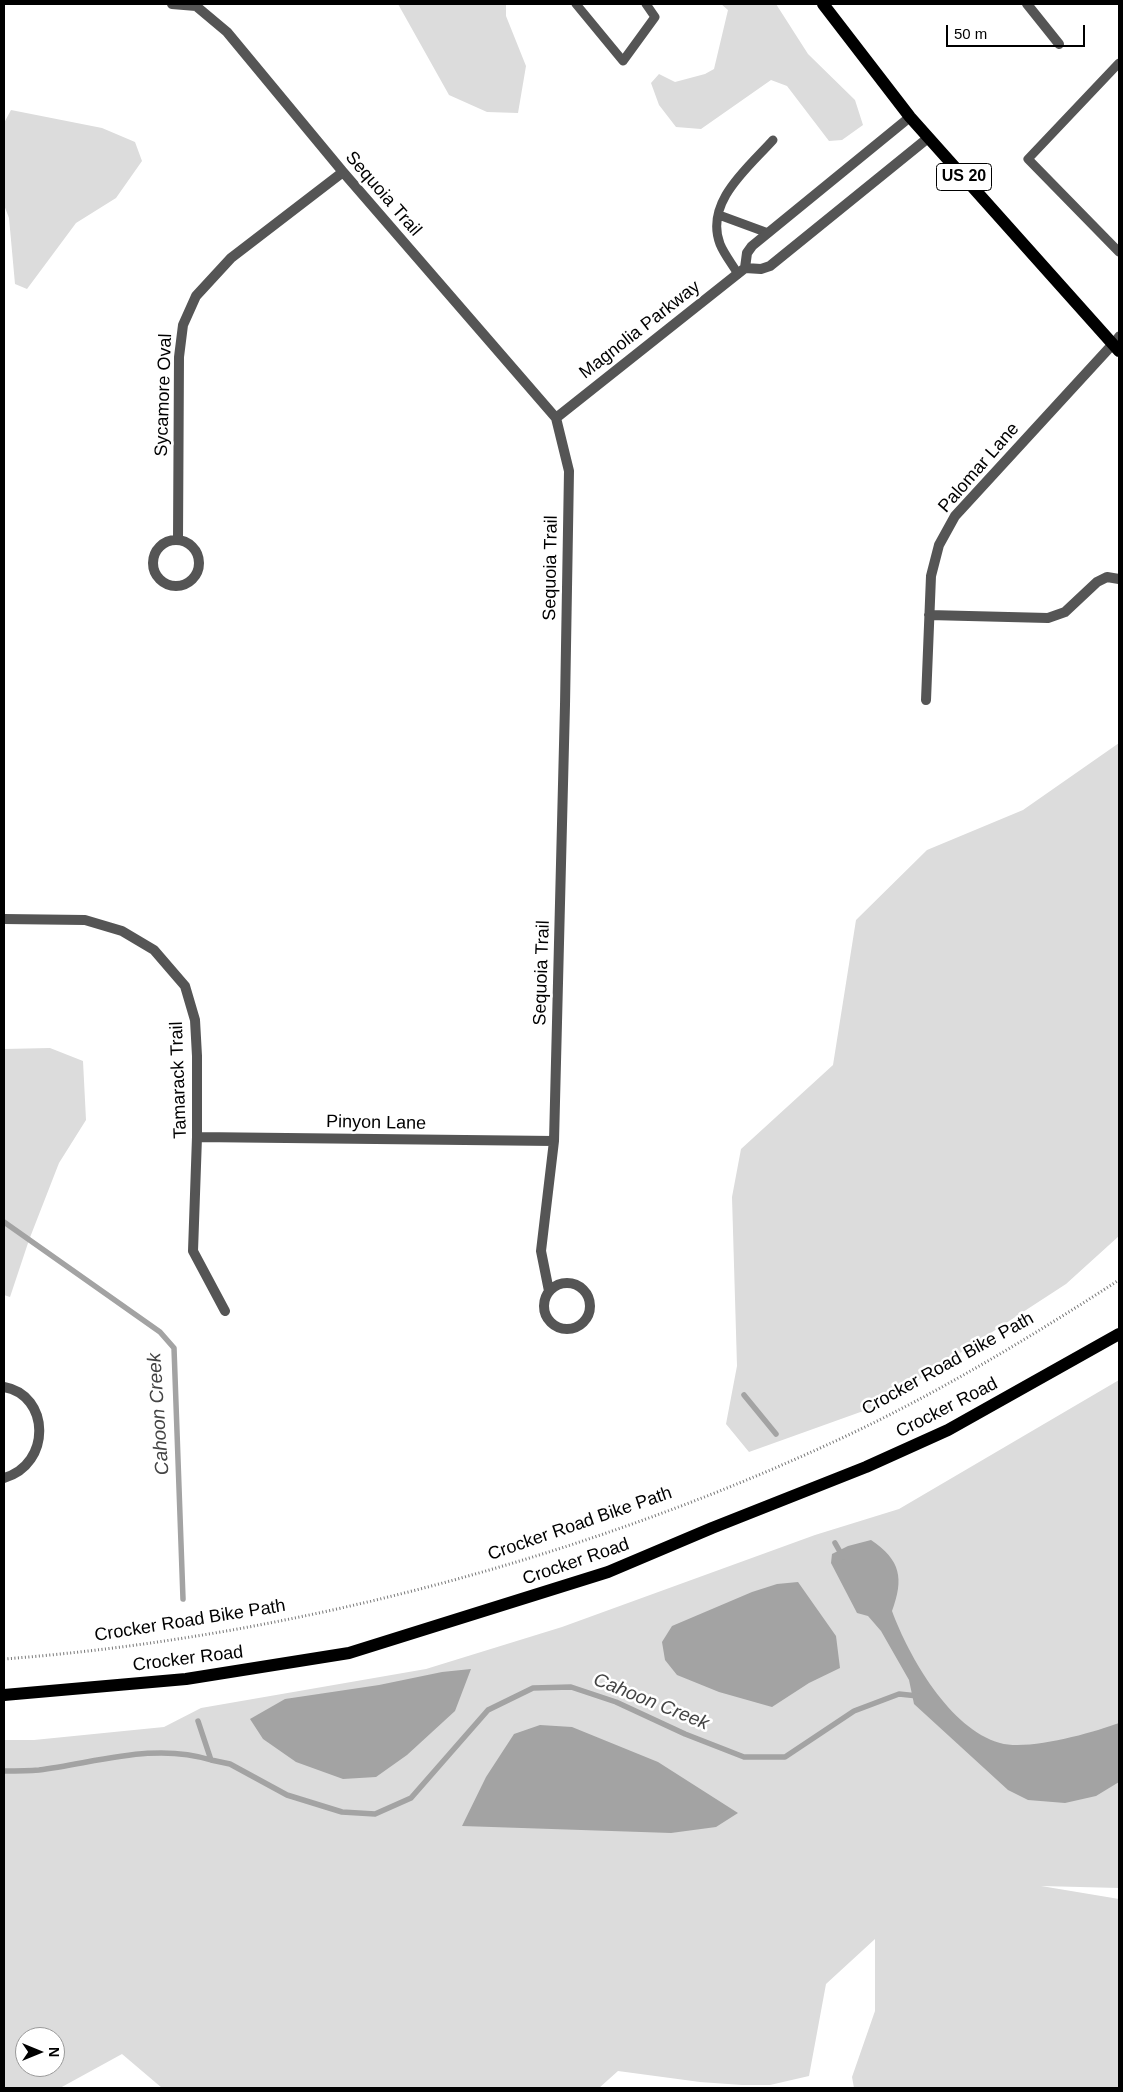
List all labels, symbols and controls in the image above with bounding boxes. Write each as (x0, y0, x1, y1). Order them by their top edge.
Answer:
scale bar (948, 15, 1087, 47)
text: 50 m (954, 25, 987, 42)
street label: Sequoia Trail (340, 147, 426, 241)
road number: US 20 (936, 163, 992, 190)
street label: Magnolia Parkway (575, 276, 705, 384)
street label: Sycamore Oval (151, 333, 177, 457)
street label: Palomar Lane (934, 419, 1024, 517)
street label: Sequoia Trail (539, 515, 563, 621)
street label: Sequoia Trail (529, 920, 555, 1026)
street label: Tamarack Trail (166, 1021, 192, 1139)
street label: Pinyon Lane (326, 1111, 426, 1135)
street label: Crocker Road Bike Path (858, 1308, 1038, 1420)
water label: Cahoon Creek (143, 1352, 175, 1476)
street label: Crocker Road (893, 1373, 1001, 1443)
street label: Crocker Road Bike Path (485, 1482, 675, 1566)
street label: Crocker Road (520, 1534, 632, 1590)
street label: Crocker Road Bike Path (93, 1595, 287, 1647)
street label: Crocker Road (132, 1642, 244, 1676)
water label: Cahoon Creek (590, 1668, 712, 1736)
north arrow (15, 2027, 65, 2077)
text: N (46, 2047, 62, 2057)

